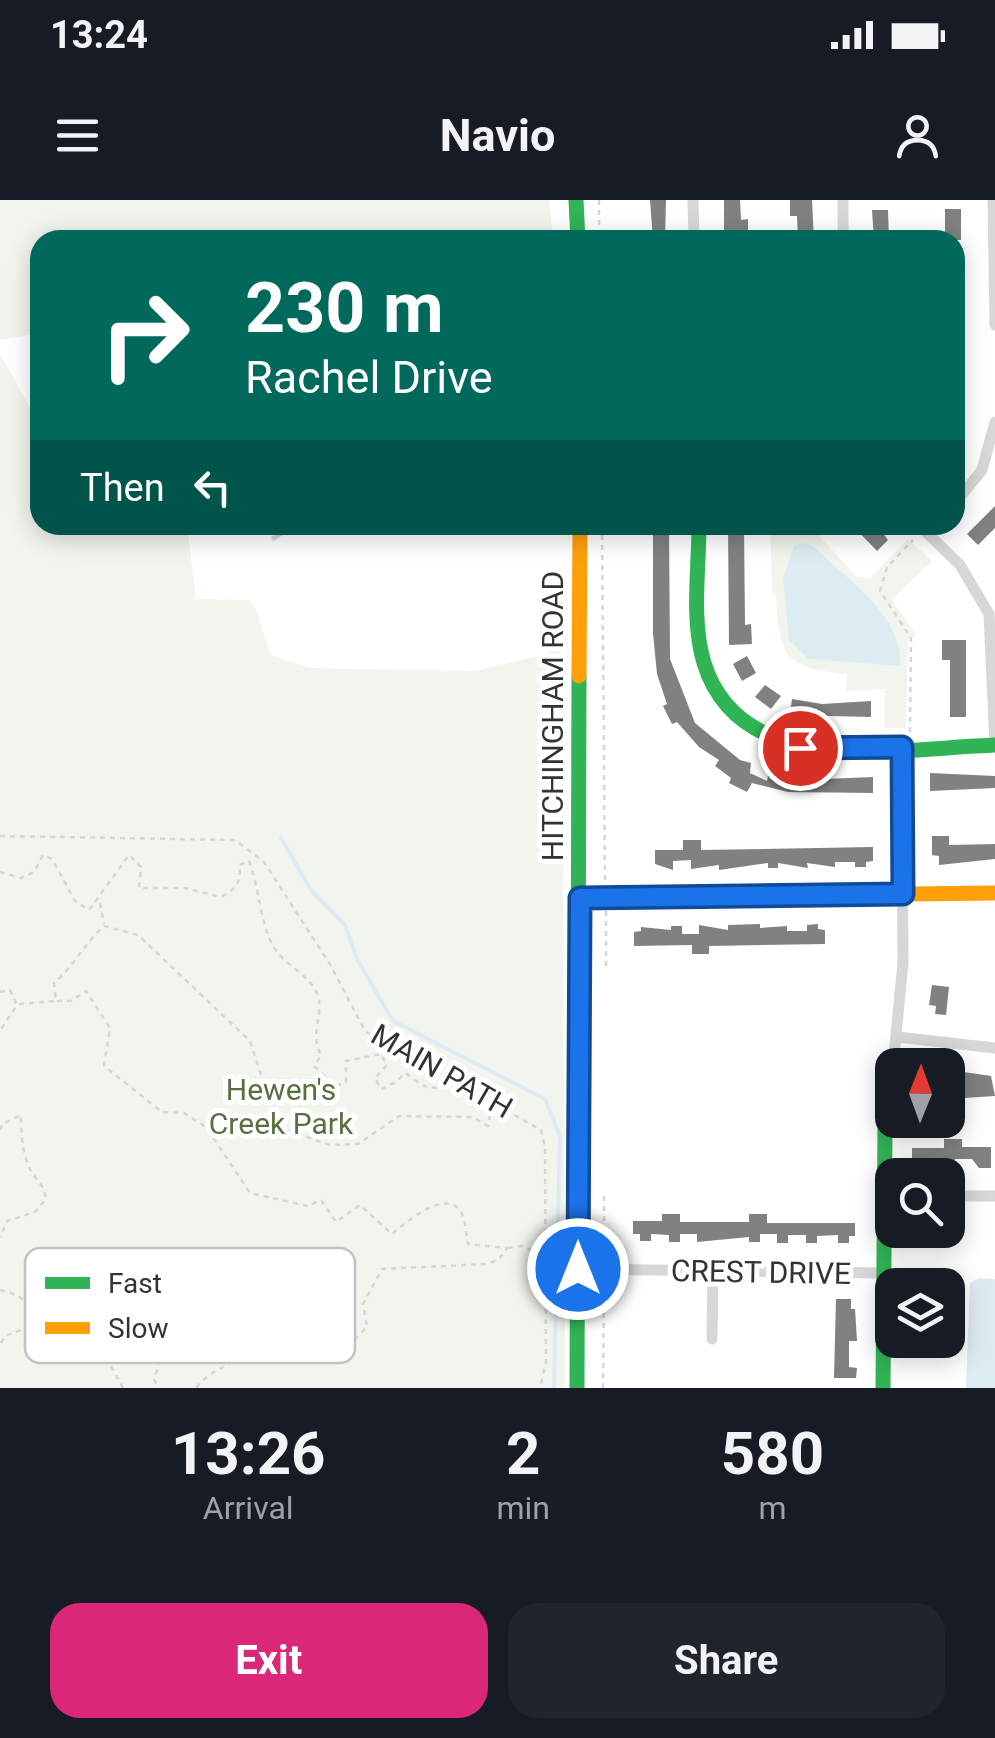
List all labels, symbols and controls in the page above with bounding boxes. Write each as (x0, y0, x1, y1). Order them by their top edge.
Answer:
text: 13:24 (50, 13, 148, 57)
icon: menu (50, 108, 105, 163)
icon: person (890, 108, 945, 163)
text: Navio (440, 109, 555, 162)
text: 230 m (245, 267, 444, 349)
icon: right (80, 270, 210, 400)
text: Rachel Drive (245, 351, 493, 404)
icon: left (185, 460, 240, 515)
text: Then (80, 466, 165, 510)
street label: HITCHINGHAM ROAD (535, 571, 570, 861)
pin (758, 706, 843, 791)
icon: arrive (773, 721, 828, 776)
street label: MAIN PATH (365, 1017, 519, 1125)
north arrow (875, 1048, 965, 1138)
map controls (875, 1048, 965, 1358)
park label: Hewen's Creek Park (209, 1072, 354, 1141)
button: search (875, 1158, 965, 1248)
position arrow (526, 1217, 630, 1321)
legend (25, 1248, 355, 1363)
street label: CREST DRIVE (671, 1253, 851, 1291)
text: Fast (108, 1267, 162, 1300)
button: layers (875, 1268, 965, 1358)
text: Slow (108, 1312, 168, 1345)
text: 13:26 (171, 1418, 326, 1489)
text: 2 (506, 1418, 540, 1489)
text: 580 (721, 1418, 824, 1489)
text: Arrival (203, 1489, 294, 1527)
text: min (496, 1489, 550, 1527)
text: m (758, 1489, 786, 1527)
button: Exit (50, 1603, 488, 1718)
button: Share (508, 1603, 945, 1718)

